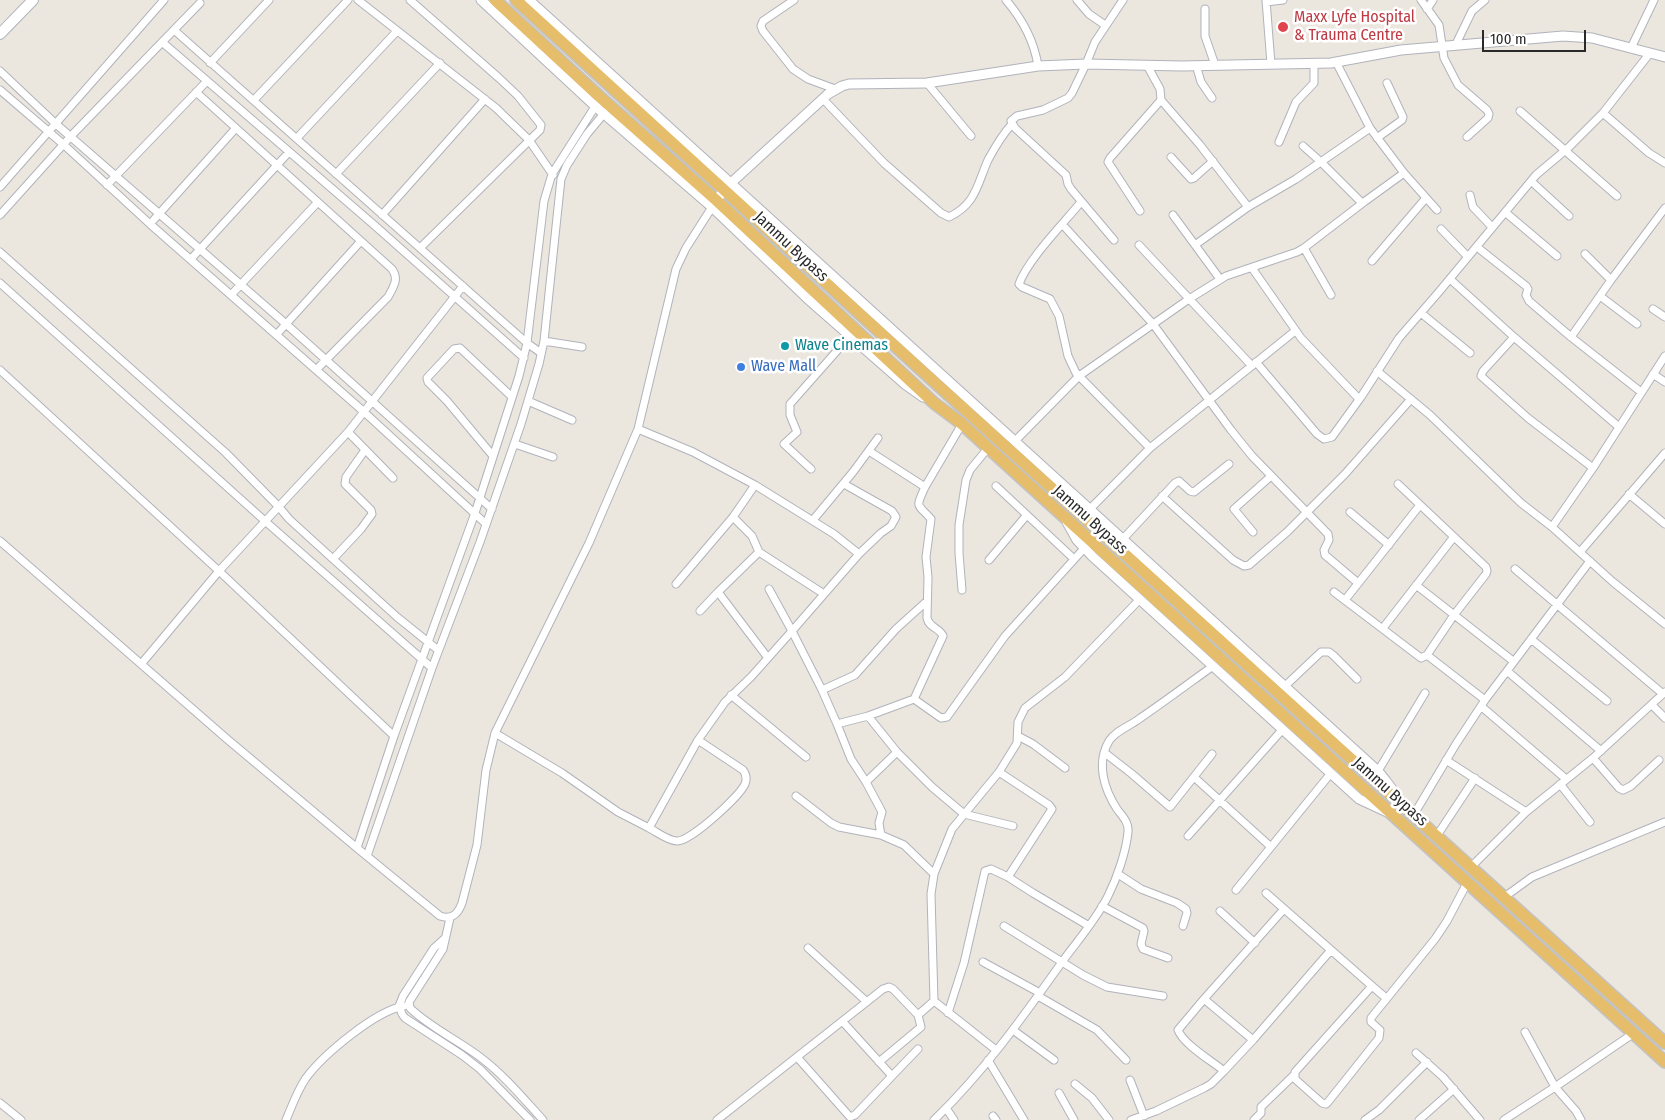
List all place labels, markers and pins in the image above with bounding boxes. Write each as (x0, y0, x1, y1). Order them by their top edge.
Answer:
place label: Maxx Lyfe Hospital & Trauma Centre (1294, 8, 1415, 46)
marker: Maxx Lyfe Hospital & Trauma Centre (1276, 20, 1290, 34)
place label: Wave Cinemas (795, 336, 888, 356)
marker: Wave Cinemas (779, 340, 791, 352)
place label: Wave Mall (751, 357, 816, 377)
marker: Wave Mall (735, 361, 747, 373)

